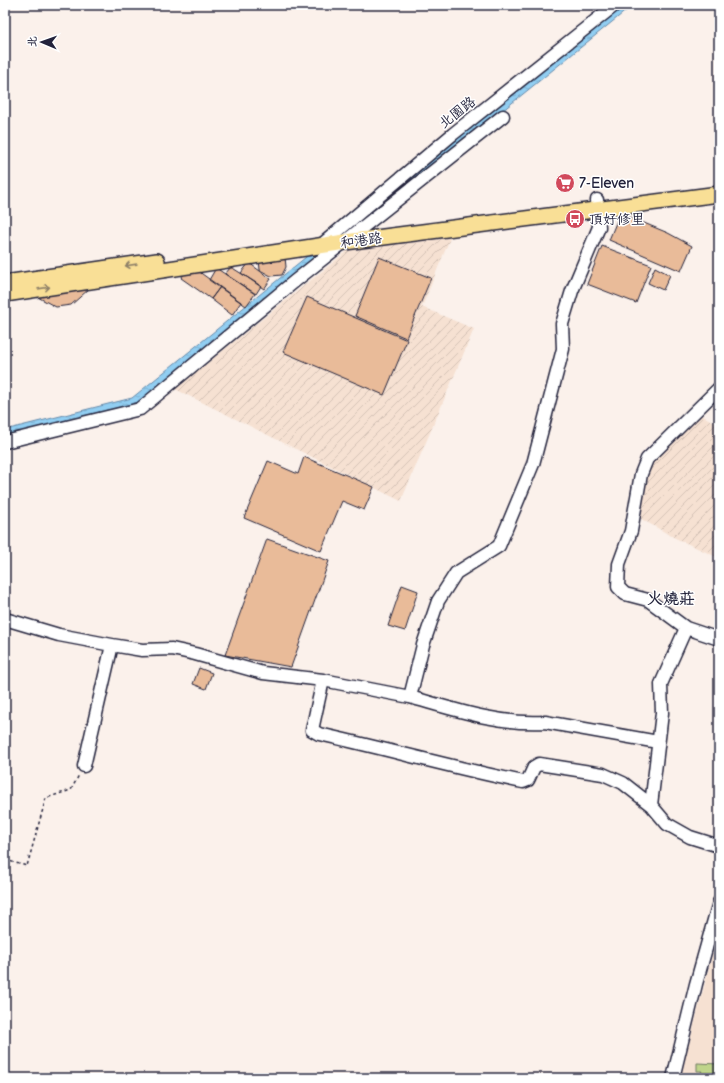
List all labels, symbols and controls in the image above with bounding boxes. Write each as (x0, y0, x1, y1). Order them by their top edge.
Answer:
north arrow (22, 22, 62, 62)
text: 北 (26, 36, 39, 47)
street label: 北園路 (436, 93, 479, 132)
supermarket icon: 7-Eleven (554, 172, 576, 194)
place label: 7-Eleven (579, 175, 634, 192)
bus stop icon: 頂好修里 (564, 208, 586, 230)
place label: 頂好修里 (589, 211, 645, 228)
street label: 和港路 (339, 229, 383, 252)
one-way arrow (125, 261, 138, 269)
one-way arrow (37, 284, 50, 292)
district label: 火燒莊 (647, 590, 695, 609)

